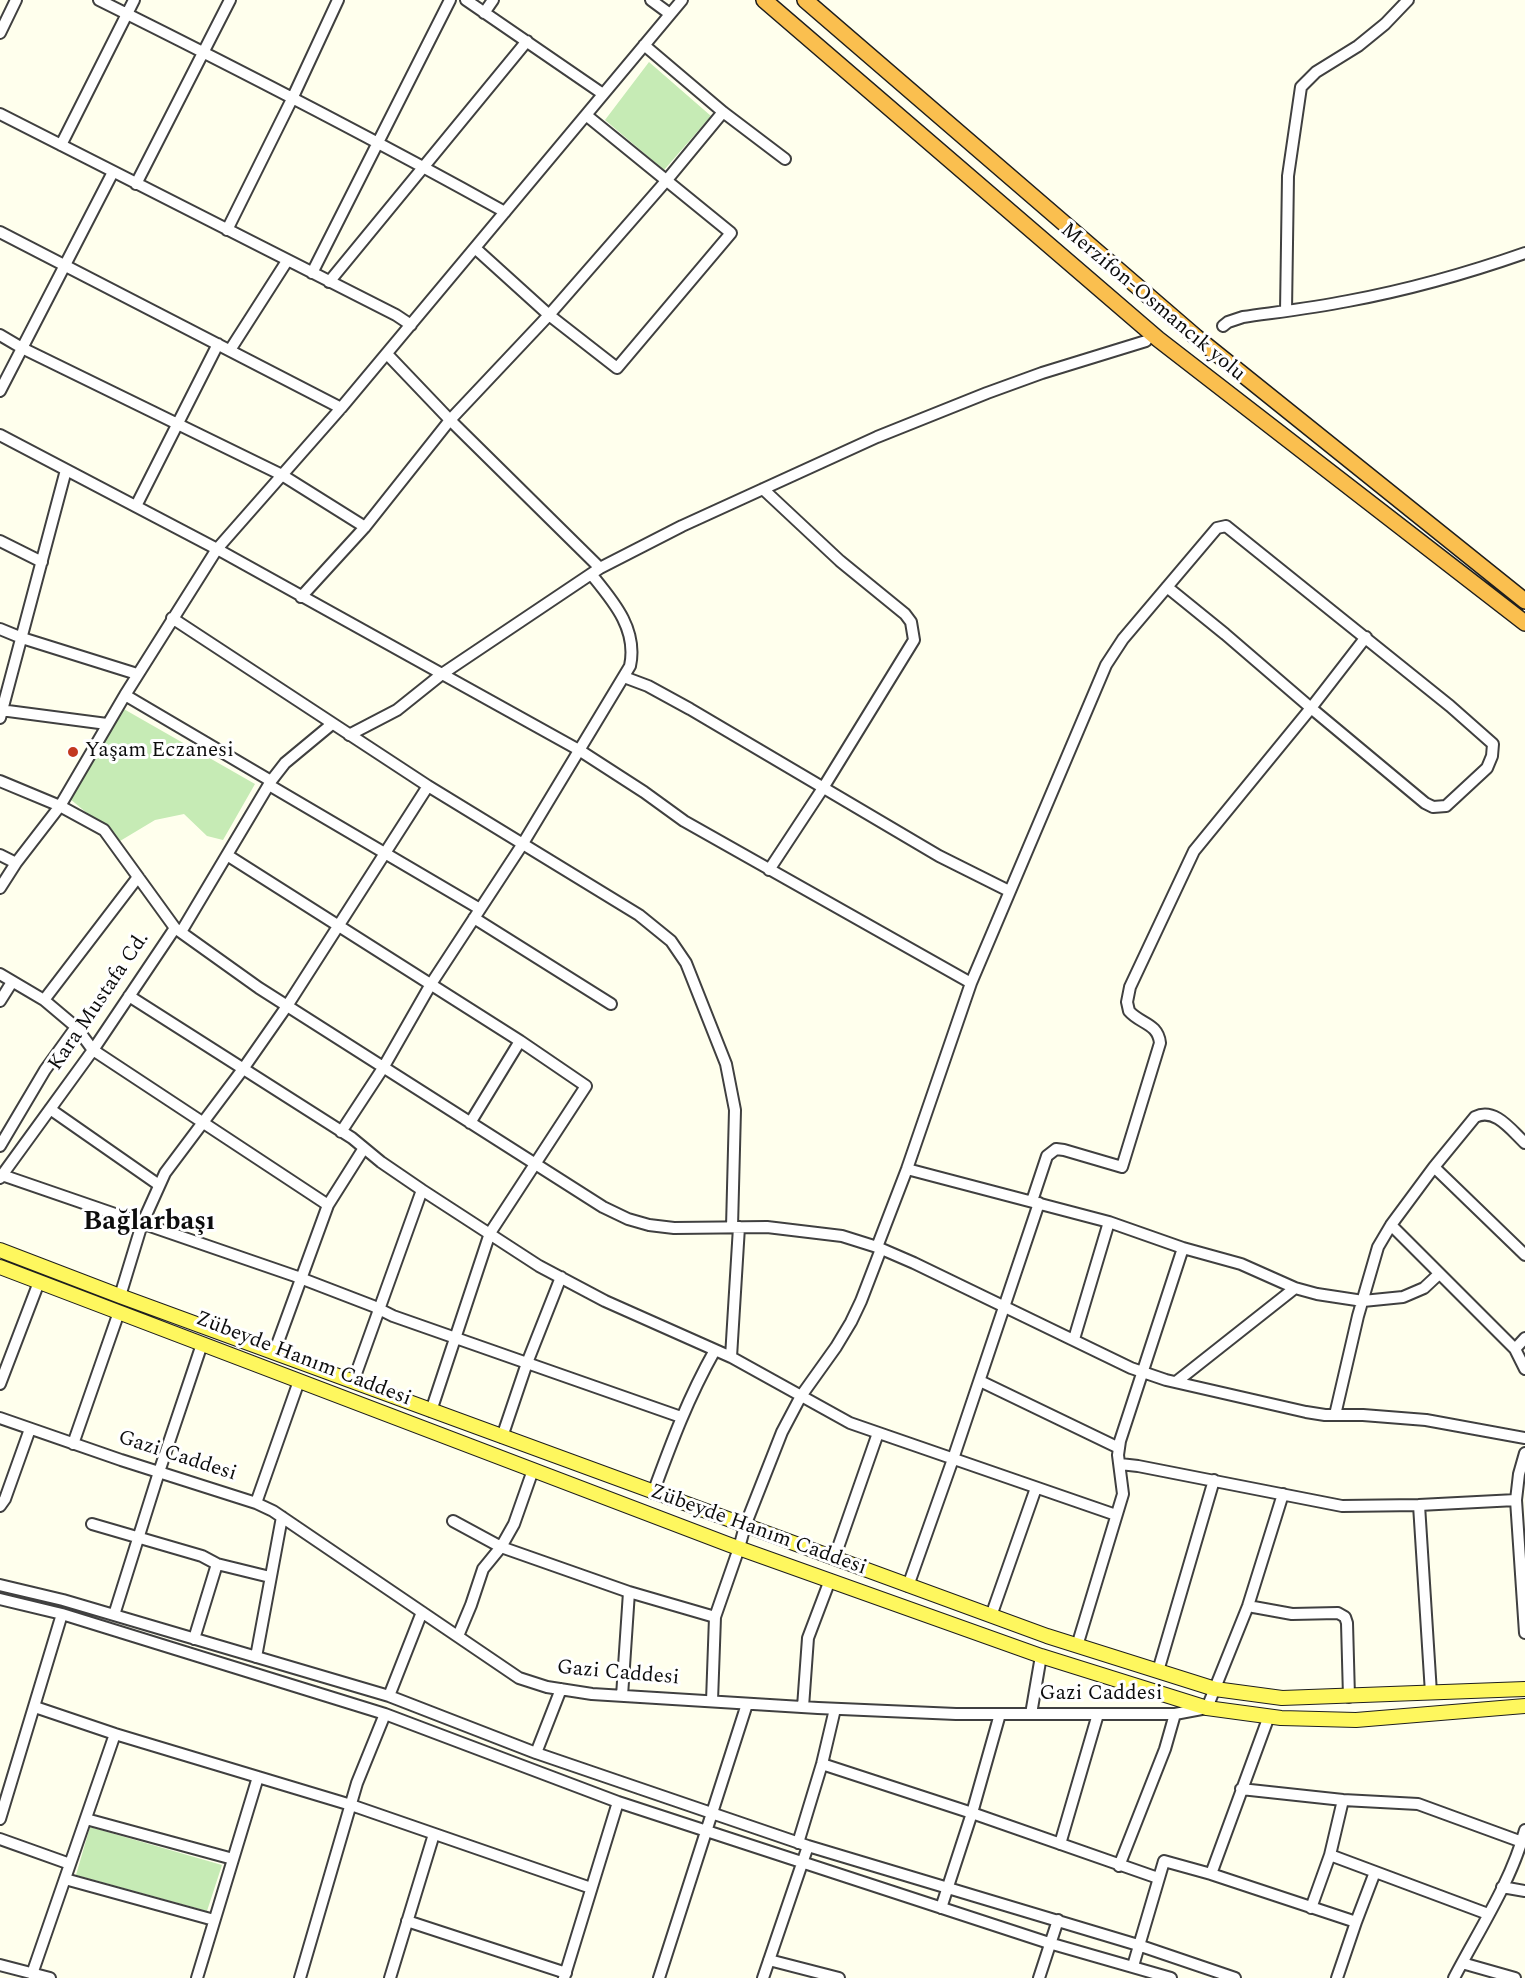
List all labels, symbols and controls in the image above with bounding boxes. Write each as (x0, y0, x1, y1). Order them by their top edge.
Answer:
street label: Merzifon-Osmancık yolu (1055, 218, 1249, 388)
place label: Yaşam Eczanesi (85, 739, 234, 765)
marker: Yaşam Eczanesi (66, 745, 80, 759)
street label: Kara Mustafa Cd. (44, 928, 156, 1076)
district label: Bağlarbaşı (83, 1208, 215, 1240)
street label: Zübeyde Hanım Caddesi (192, 1307, 414, 1413)
street label: Gazi Caddesi (115, 1426, 239, 1488)
street label: Zübeyde Hanım Caddesi (646, 1480, 870, 1582)
street label: Gazi Caddesi (556, 1656, 680, 1692)
street label: Gazi Caddesi (1040, 1682, 1162, 1708)

